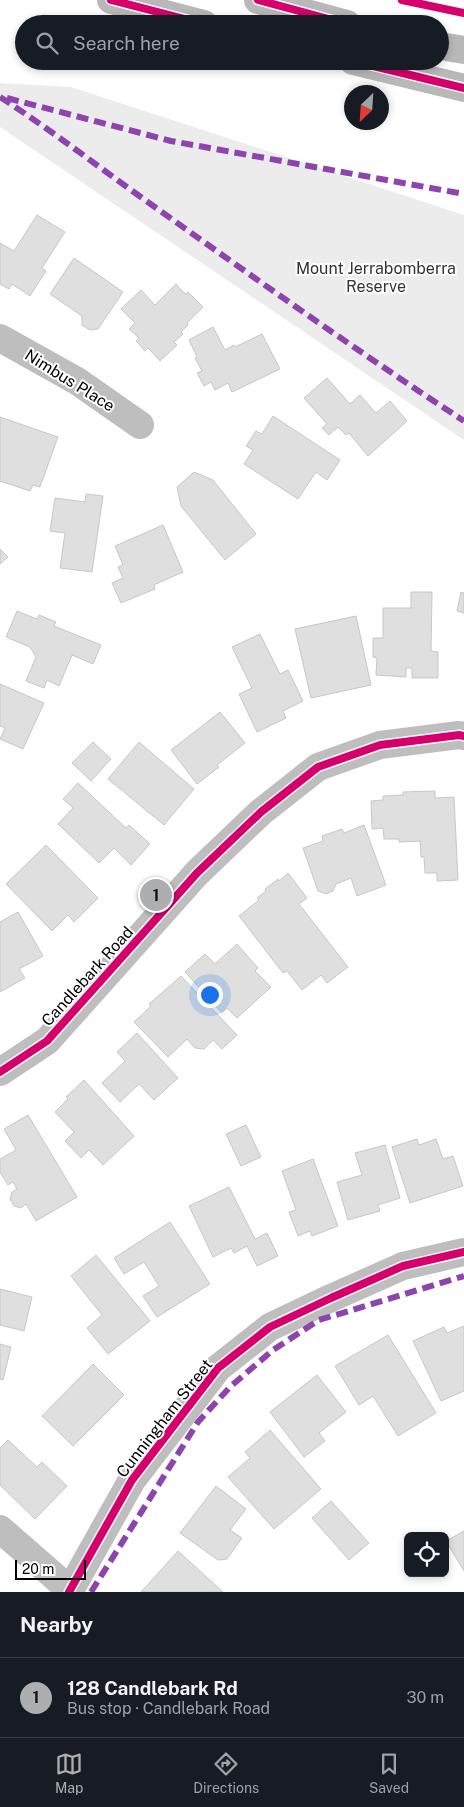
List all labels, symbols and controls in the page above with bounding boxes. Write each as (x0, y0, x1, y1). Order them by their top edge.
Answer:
search box (15, 15, 449, 70)
icon: search (33, 29, 61, 57)
text: Search here (73, 32, 180, 54)
north arrow (344, 85, 389, 130)
park label: Mount Jerrabomberra Reserve (296, 259, 456, 296)
street label: Nimbus Place (21, 345, 118, 416)
pin: 1 (140, 876, 172, 914)
street label: Candlebark Road (38, 923, 137, 1030)
your location (197, 982, 223, 1008)
street label: Cunningham Street (112, 1355, 216, 1481)
map controls (404, 1532, 449, 1577)
button: locate (404, 1532, 449, 1577)
scale bar (15, 1557, 86, 1580)
text: 20 m (22, 1561, 54, 1577)
text: Nearby (20, 1612, 93, 1637)
text: 128 Candlebark Rd (67, 1677, 238, 1699)
text: 1 (33, 1688, 39, 1707)
text: 30 m (407, 1688, 444, 1707)
text: Bus stop · Candlebark Road (67, 1699, 270, 1718)
tab: Map (55, 1750, 83, 1796)
tab: Directions (193, 1750, 259, 1796)
tab: Saved (369, 1750, 409, 1796)

